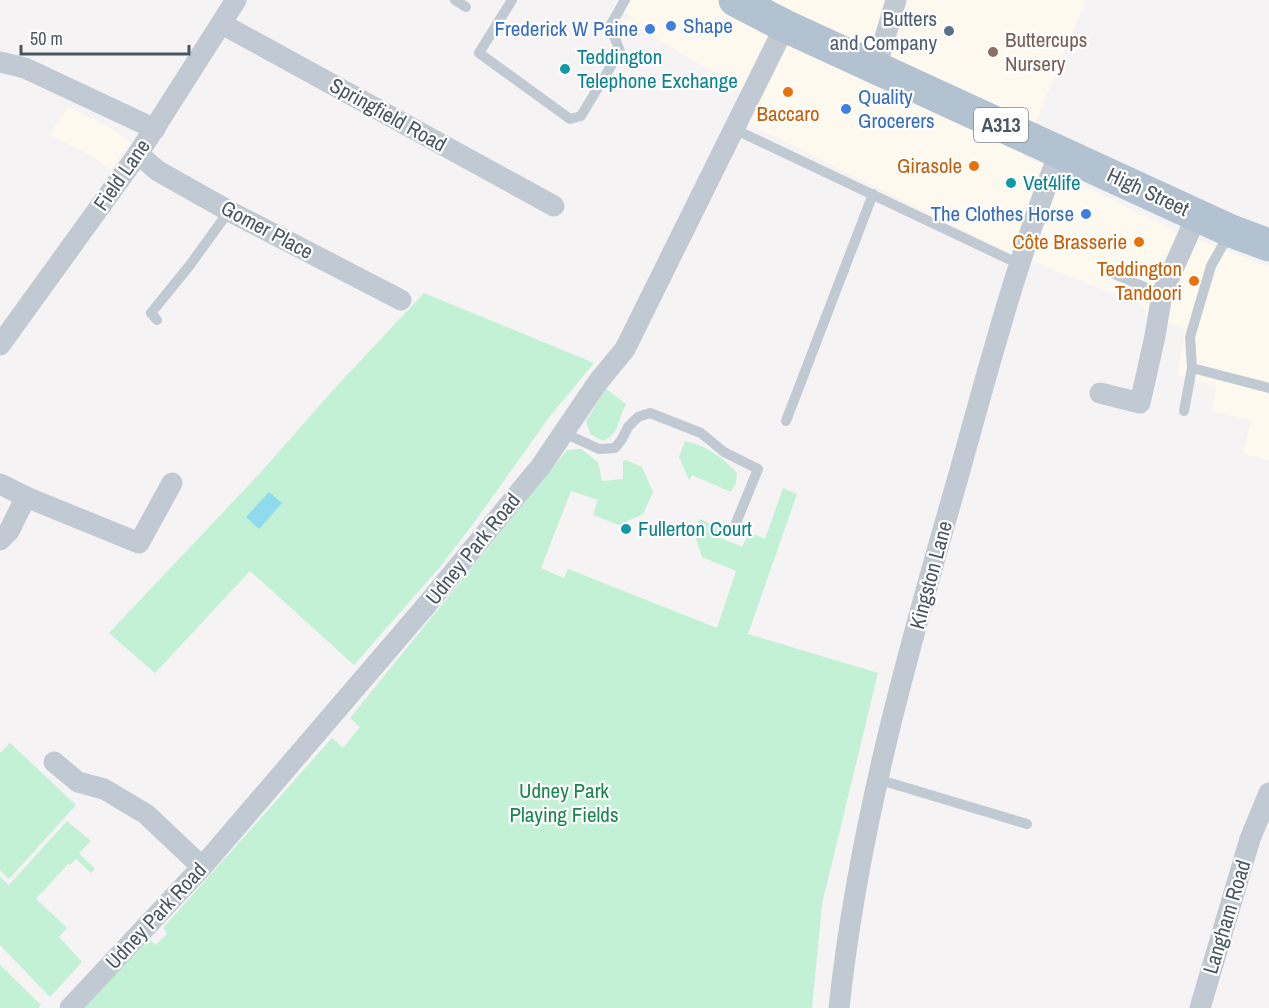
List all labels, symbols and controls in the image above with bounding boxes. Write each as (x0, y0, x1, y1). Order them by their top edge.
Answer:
place label: Butters and Company (830, 4, 937, 57)
place label: Shape (683, 11, 733, 40)
place label: Frederick W Paine (494, 14, 638, 43)
scale bar (21, 18, 189, 56)
marker: Shape (664, 19, 678, 33)
marker: Frederick W Paine (643, 22, 657, 36)
marker: Butters and Company (942, 24, 956, 38)
place label: Buttercups Nursery (1005, 25, 1087, 78)
text: 50 m (30, 26, 63, 51)
place label: Teddington Telephone Exchange (577, 42, 738, 95)
marker: Buttercups Nursery (986, 45, 1000, 59)
marker: Teddington Telephone Exchange (558, 62, 572, 76)
street label: Springfield Road (325, 71, 452, 159)
place label: Quality Grocerers (858, 82, 935, 135)
marker: Baccaro (781, 85, 795, 99)
place label: Baccaro (756, 99, 820, 128)
marker: Quality Grocerers (839, 102, 853, 116)
road number: A313 (974, 108, 1028, 142)
street label: Field Lane (86, 133, 157, 216)
place label: Girasole (897, 151, 962, 180)
marker: Girasole (967, 159, 981, 173)
street label: High Street (1103, 160, 1194, 223)
place label: Vet4life (1023, 168, 1080, 197)
marker: Vet4life (1004, 176, 1018, 190)
street label: Gomer Place (216, 193, 318, 266)
place label: The Clothes Horse (930, 199, 1074, 228)
marker: The Clothes Horse (1079, 207, 1093, 221)
place label: Côte Brasserie (1012, 227, 1127, 256)
marker: Côte Brasserie (1132, 235, 1146, 249)
place label: Teddington Tandoori (1097, 254, 1182, 307)
marker: Teddington Tandoori (1187, 274, 1201, 288)
street label: Udney Park Road (419, 487, 527, 611)
place label: Fullerton Court (638, 514, 752, 543)
street label: Kingston Lane (902, 517, 959, 632)
marker: Fullerton Court (619, 522, 633, 536)
park label: Udney Park Playing Fields (509, 776, 619, 829)
street label: Udney Park Road (99, 856, 213, 975)
street label: Langham Road (1195, 856, 1258, 977)

